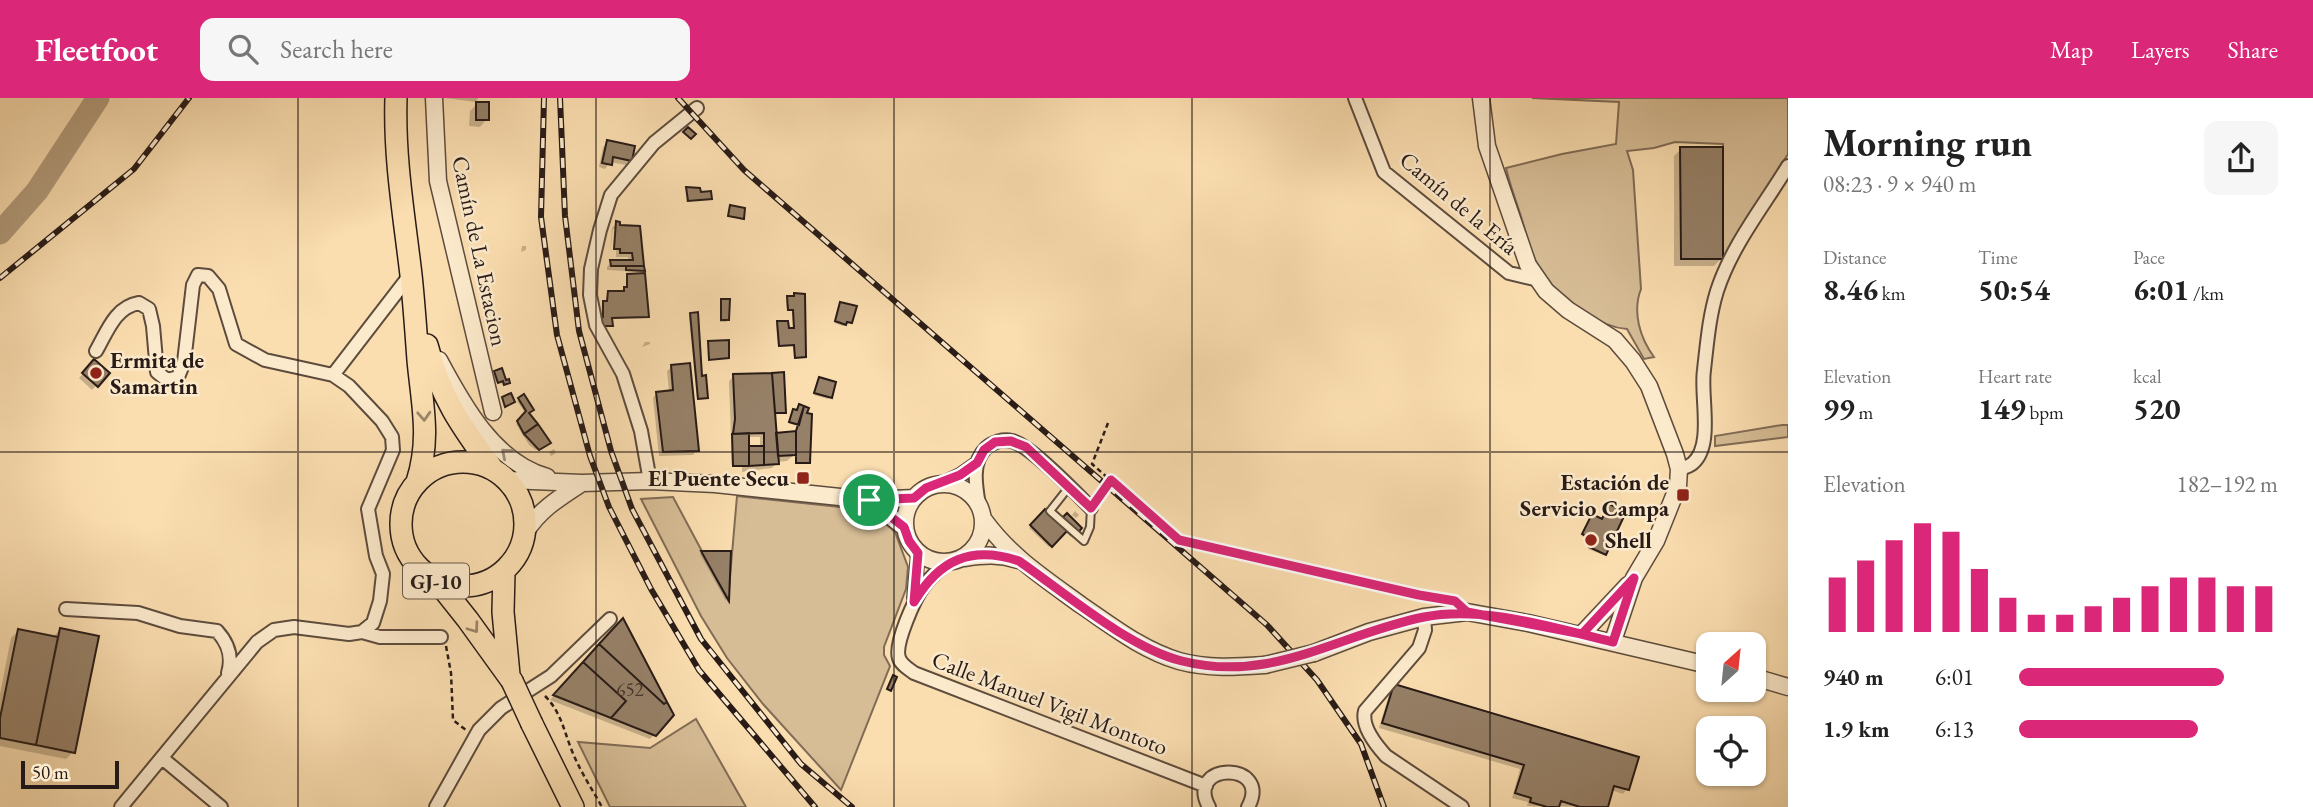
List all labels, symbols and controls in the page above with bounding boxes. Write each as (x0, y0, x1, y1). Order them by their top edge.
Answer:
search box (200, 18, 690, 81)
text: Fleetfoot (35, 28, 158, 71)
icon: search (224, 30, 262, 68)
text: Search here (280, 32, 393, 66)
text: Map (2050, 34, 2093, 65)
text: Layers (2131, 34, 2190, 65)
text: Share (2228, 34, 2278, 65)
text: Morning run (1823, 118, 2032, 167)
button: share (2204, 121, 2278, 195)
street label: Camín de la Ería (1394, 145, 1525, 262)
street label: Camín de La Estacion (445, 153, 515, 349)
text: 08:23 · 9 × 940 m (1823, 169, 1976, 199)
text: Distance (1823, 245, 1886, 270)
text: Time (1978, 245, 2018, 270)
text: Pace (2133, 245, 2165, 270)
text: 8.46 (1823, 270, 1878, 309)
text: 50:54 (1978, 270, 2050, 309)
text: 6:01 (2133, 270, 2189, 309)
text: km (1878, 281, 1906, 306)
text: /km (2189, 281, 2224, 306)
place label: Ermita de Samartin (110, 345, 205, 401)
text: Elevation (1823, 364, 1891, 389)
text: Heart rate (1978, 364, 2052, 389)
text: kcal (2133, 364, 2162, 389)
marker: Ermita de Samartin (88, 365, 104, 381)
text: 99 (1823, 389, 1855, 428)
text: 149 (1978, 389, 2026, 428)
text: 520 (2133, 389, 2181, 428)
text: m (1855, 400, 1873, 425)
text: bpm (2026, 400, 2064, 425)
one-way arrow (417, 410, 432, 421)
one-way arrow (501, 449, 514, 461)
place label: El Puente Secu (648, 463, 789, 493)
place label: Estación de Servicio Campa (1520, 467, 1670, 523)
text: Elevation (1823, 469, 1906, 499)
text: 182–192 m (2177, 469, 2278, 499)
marker: El Puente Secu (795, 470, 811, 486)
pin (839, 470, 899, 530)
icon: arrive (850, 481, 888, 519)
marker: Estación de Servicio Campa (1675, 487, 1691, 503)
place label: Shell (1605, 525, 1652, 555)
marker: Shell (1583, 532, 1599, 548)
road number: GJ-10 (403, 564, 469, 598)
one-way arrow (466, 620, 478, 633)
north arrow (1696, 632, 1766, 702)
map controls (1696, 632, 1766, 786)
street label: Calle Manuel Vigil Montoto (928, 644, 1172, 762)
text: 940 m (1823, 662, 1884, 692)
text: 6:01 (1935, 662, 1974, 692)
house number: 652 (616, 677, 644, 702)
text: 1.9 km (1823, 714, 1890, 744)
text: 6:13 (1935, 714, 1974, 744)
button: locate (1696, 716, 1766, 786)
scale bar (21, 758, 119, 790)
text: 50 m (32, 760, 69, 785)

